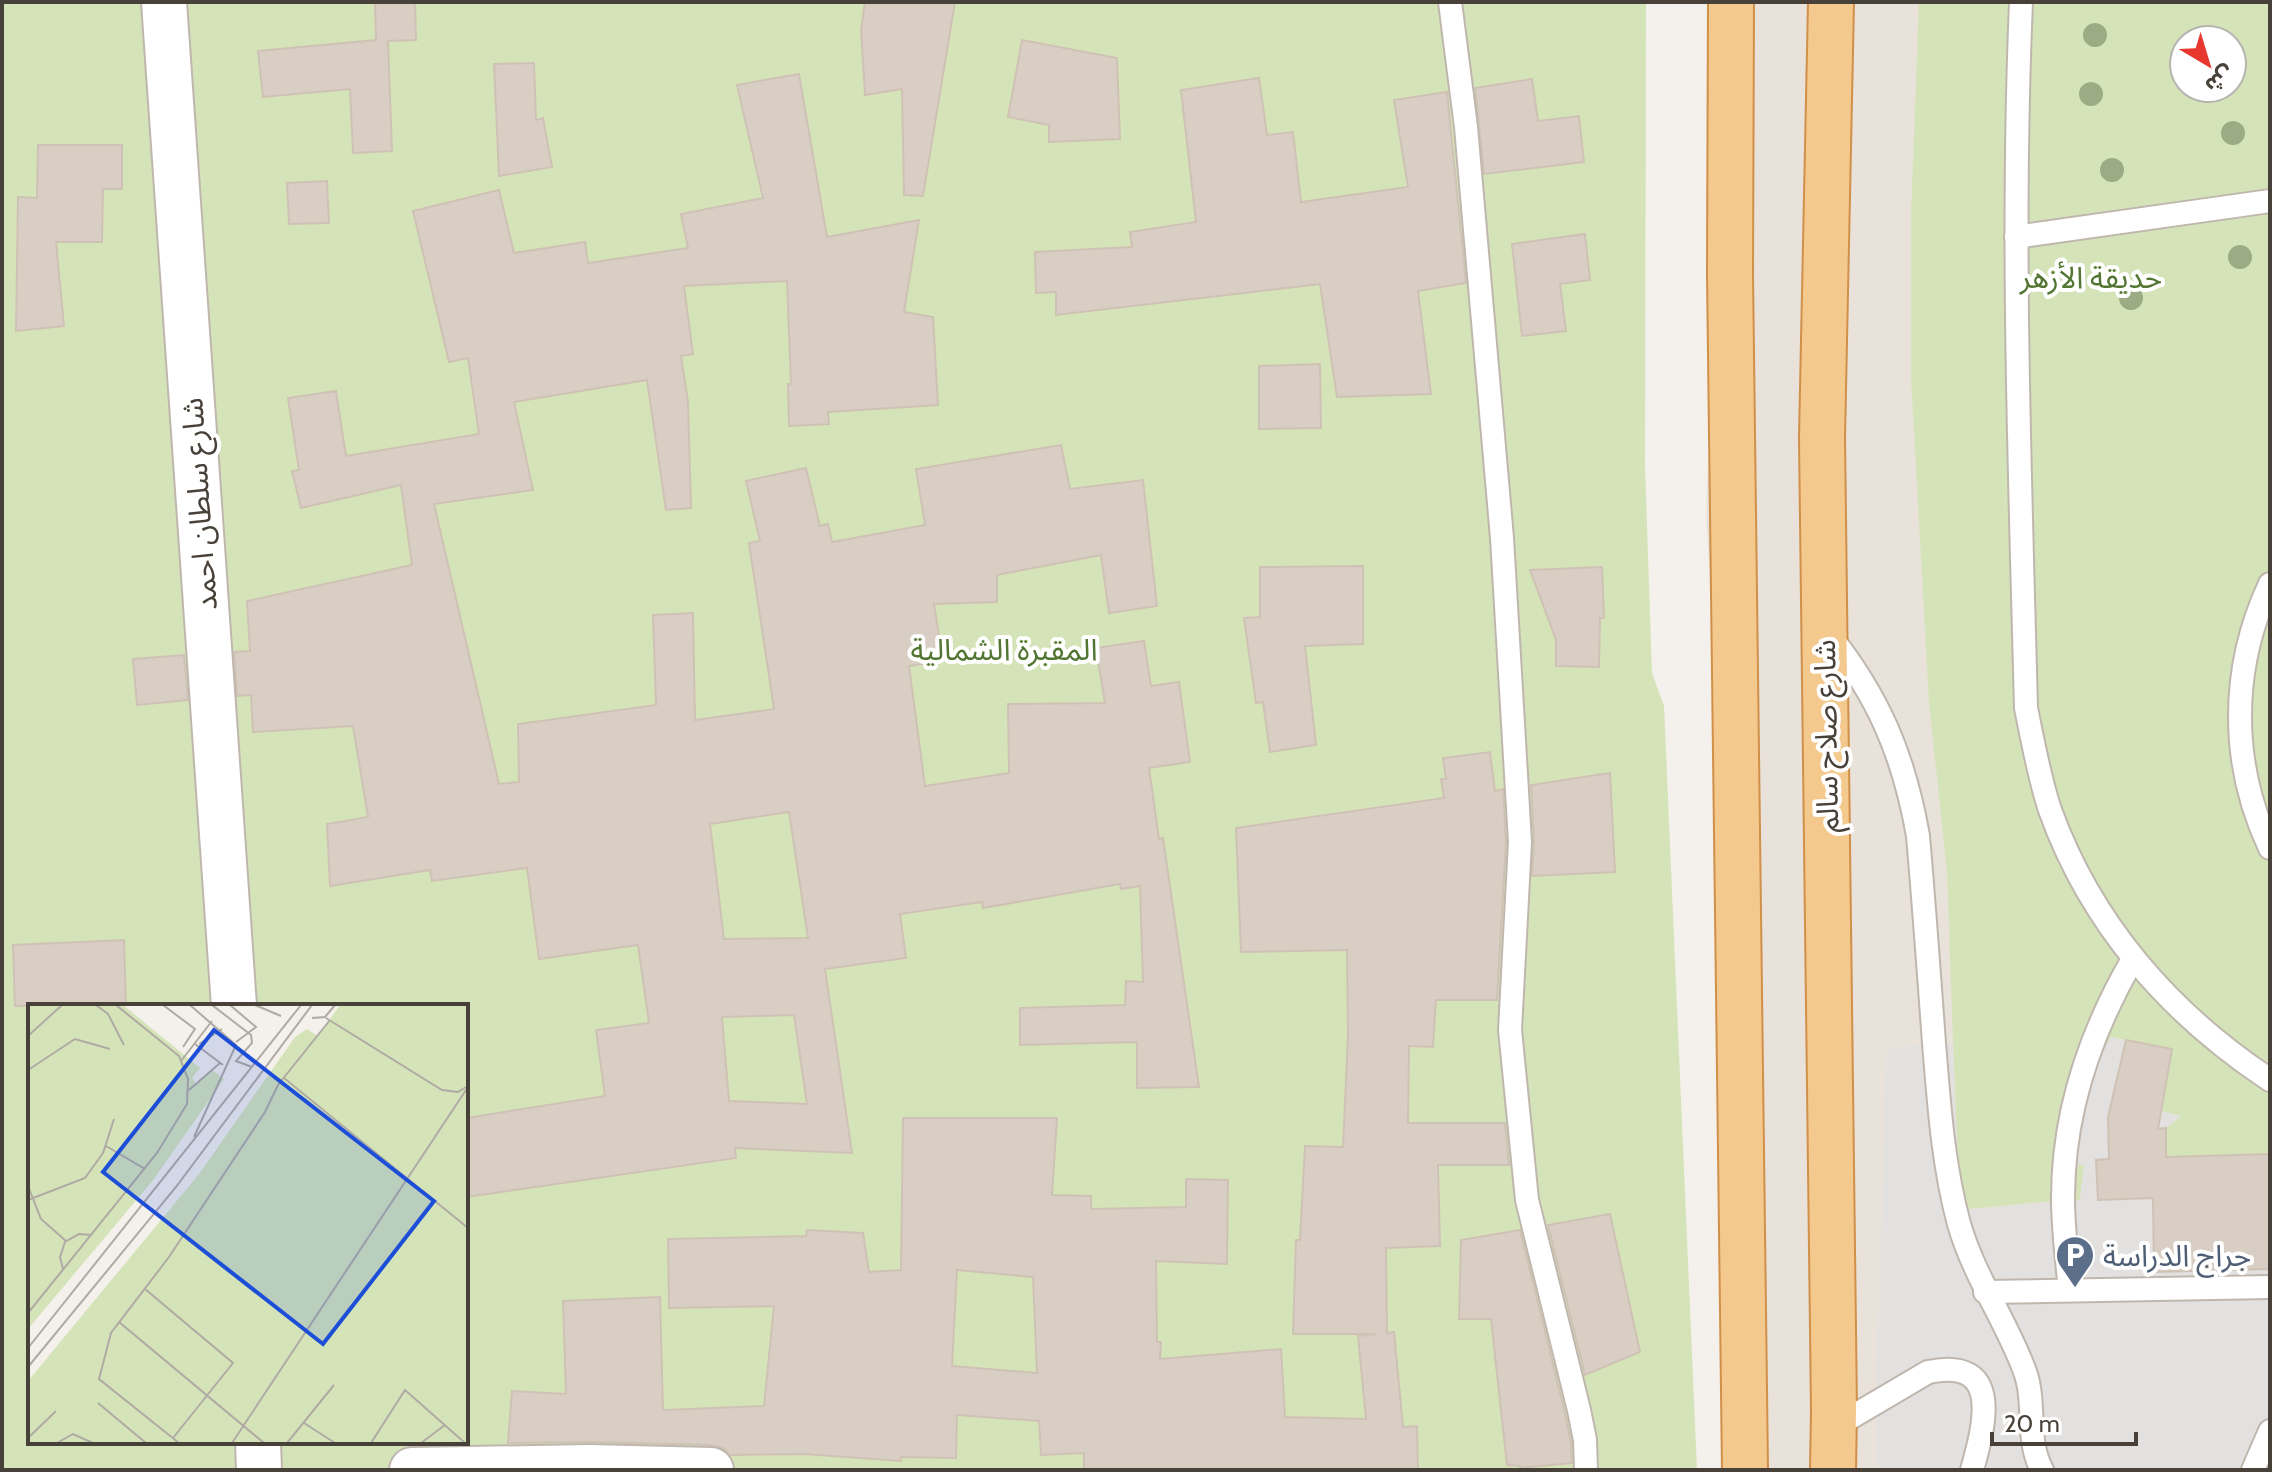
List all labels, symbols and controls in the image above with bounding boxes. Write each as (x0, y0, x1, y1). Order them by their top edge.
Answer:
north arrow (2168, 24, 2248, 104)
text: ش (2200, 59, 2240, 99)
park label: حديقة الأزهر (2019, 259, 2162, 296)
street label: شارع سلطان احمد (173, 396, 229, 612)
park label: المقبرة الشمالية (910, 631, 1098, 668)
street label: شارع صلاح سالم (1806, 639, 1851, 833)
inset map (28, 1004, 468, 1444)
parking icon: جراج الدراسة (2054, 1234, 2096, 1289)
place label: جراج الدراسة (2103, 1237, 2251, 1278)
scale bar (1992, 1396, 2136, 1446)
text: 20 m (2004, 1409, 2060, 1438)

